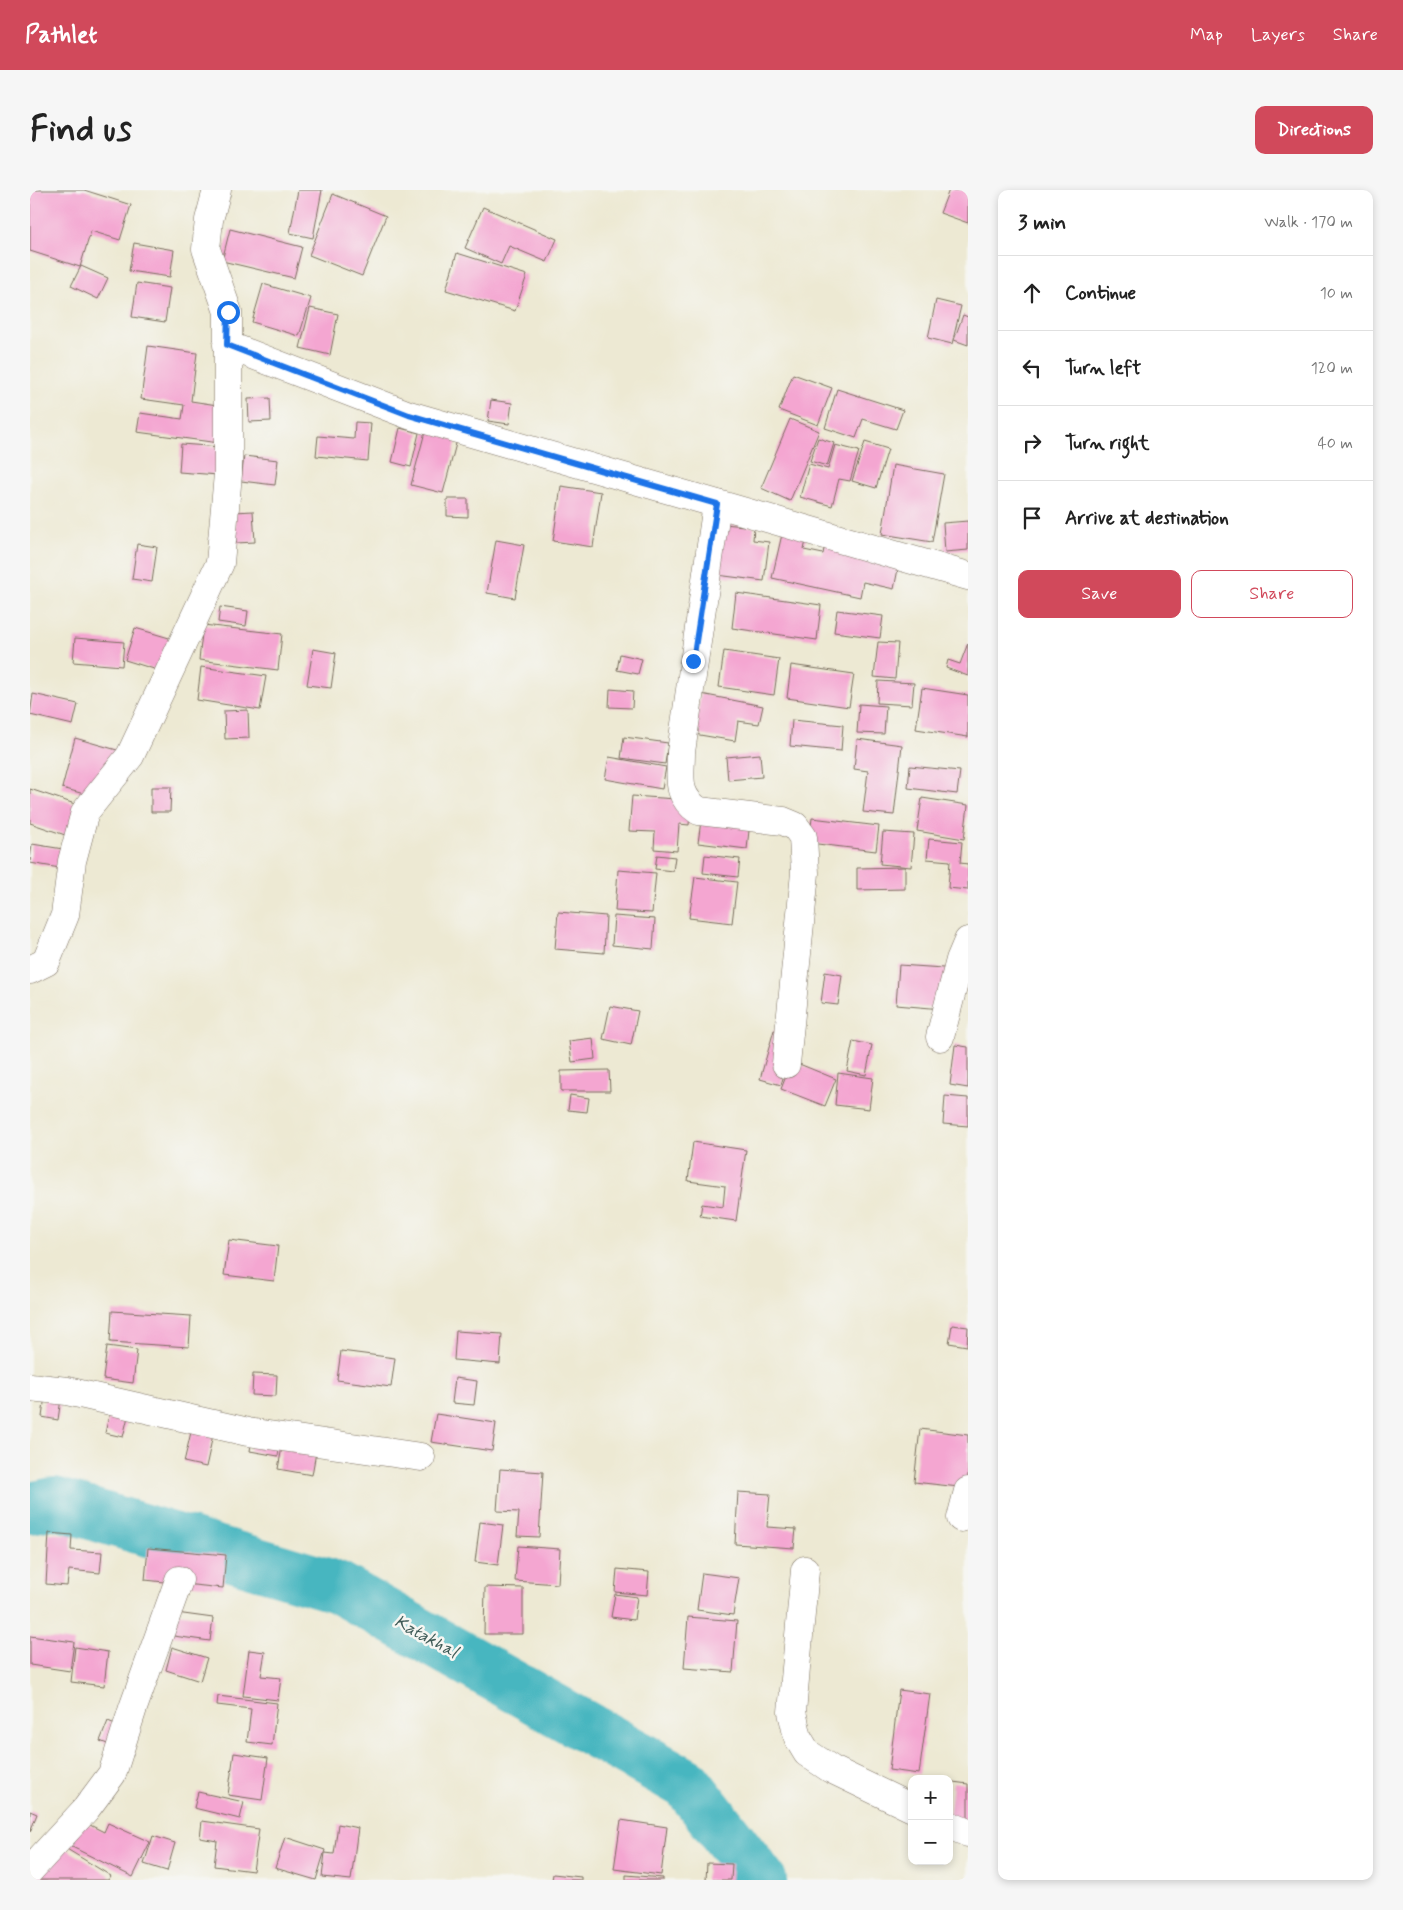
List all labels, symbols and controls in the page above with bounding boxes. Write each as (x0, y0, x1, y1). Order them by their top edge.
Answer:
text: Pathlet (25, 20, 97, 51)
text: Map (1190, 23, 1223, 47)
text: Layers (1251, 23, 1305, 47)
text: Share (1333, 23, 1378, 47)
button: Directions (1255, 106, 1373, 154)
text: Find us (30, 107, 132, 153)
text: 3 min (1018, 209, 1066, 237)
text: Walk · 170 m (1264, 212, 1353, 233)
icon: ahead (1018, 279, 1046, 307)
text: Continue (1065, 281, 1136, 306)
text: 10 m (1320, 283, 1353, 304)
route start (217, 301, 240, 324)
icon: left (1018, 354, 1046, 382)
text: Turn left (1065, 356, 1141, 381)
text: 120 m (1311, 358, 1353, 379)
icon: right (1018, 429, 1046, 457)
text: Turn right (1065, 431, 1149, 456)
text: 40 m (1317, 433, 1353, 454)
icon: arrive (1018, 504, 1046, 532)
text: Arrive at destination (1065, 506, 1229, 531)
button: Save (1018, 570, 1181, 618)
button: Share (1191, 570, 1353, 618)
route end (682, 650, 705, 673)
water label: Katakhal (390, 1610, 464, 1665)
map controls (908, 1775, 953, 1865)
button: + (908, 1775, 953, 1820)
button: − (908, 1820, 953, 1865)

